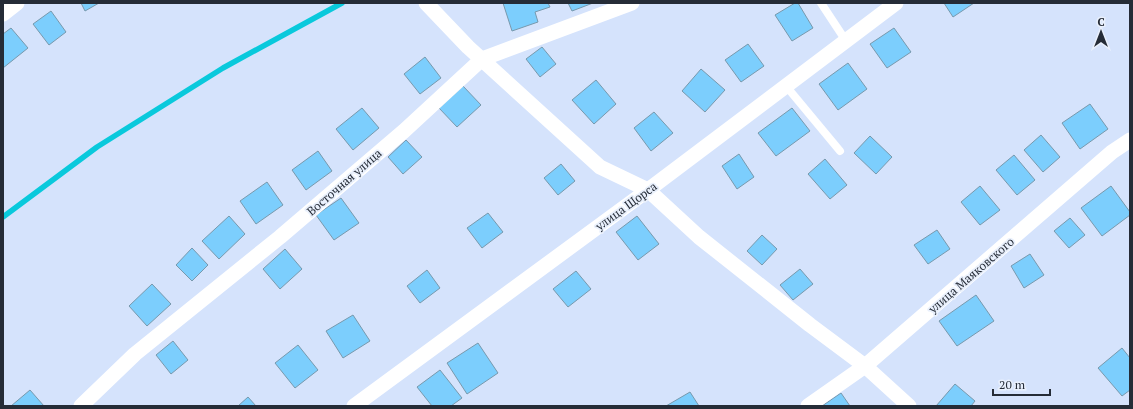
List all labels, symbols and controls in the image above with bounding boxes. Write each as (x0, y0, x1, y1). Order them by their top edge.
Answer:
north arrow (1081, 12, 1121, 52)
text: С (1097, 15, 1105, 29)
street label: Восточная улица (304, 145, 384, 219)
street label: улица Щорса (591, 179, 660, 234)
street label: улица Маяковского (924, 234, 1017, 317)
scale bar (993, 371, 1050, 397)
text: 20 m (999, 377, 1026, 392)

